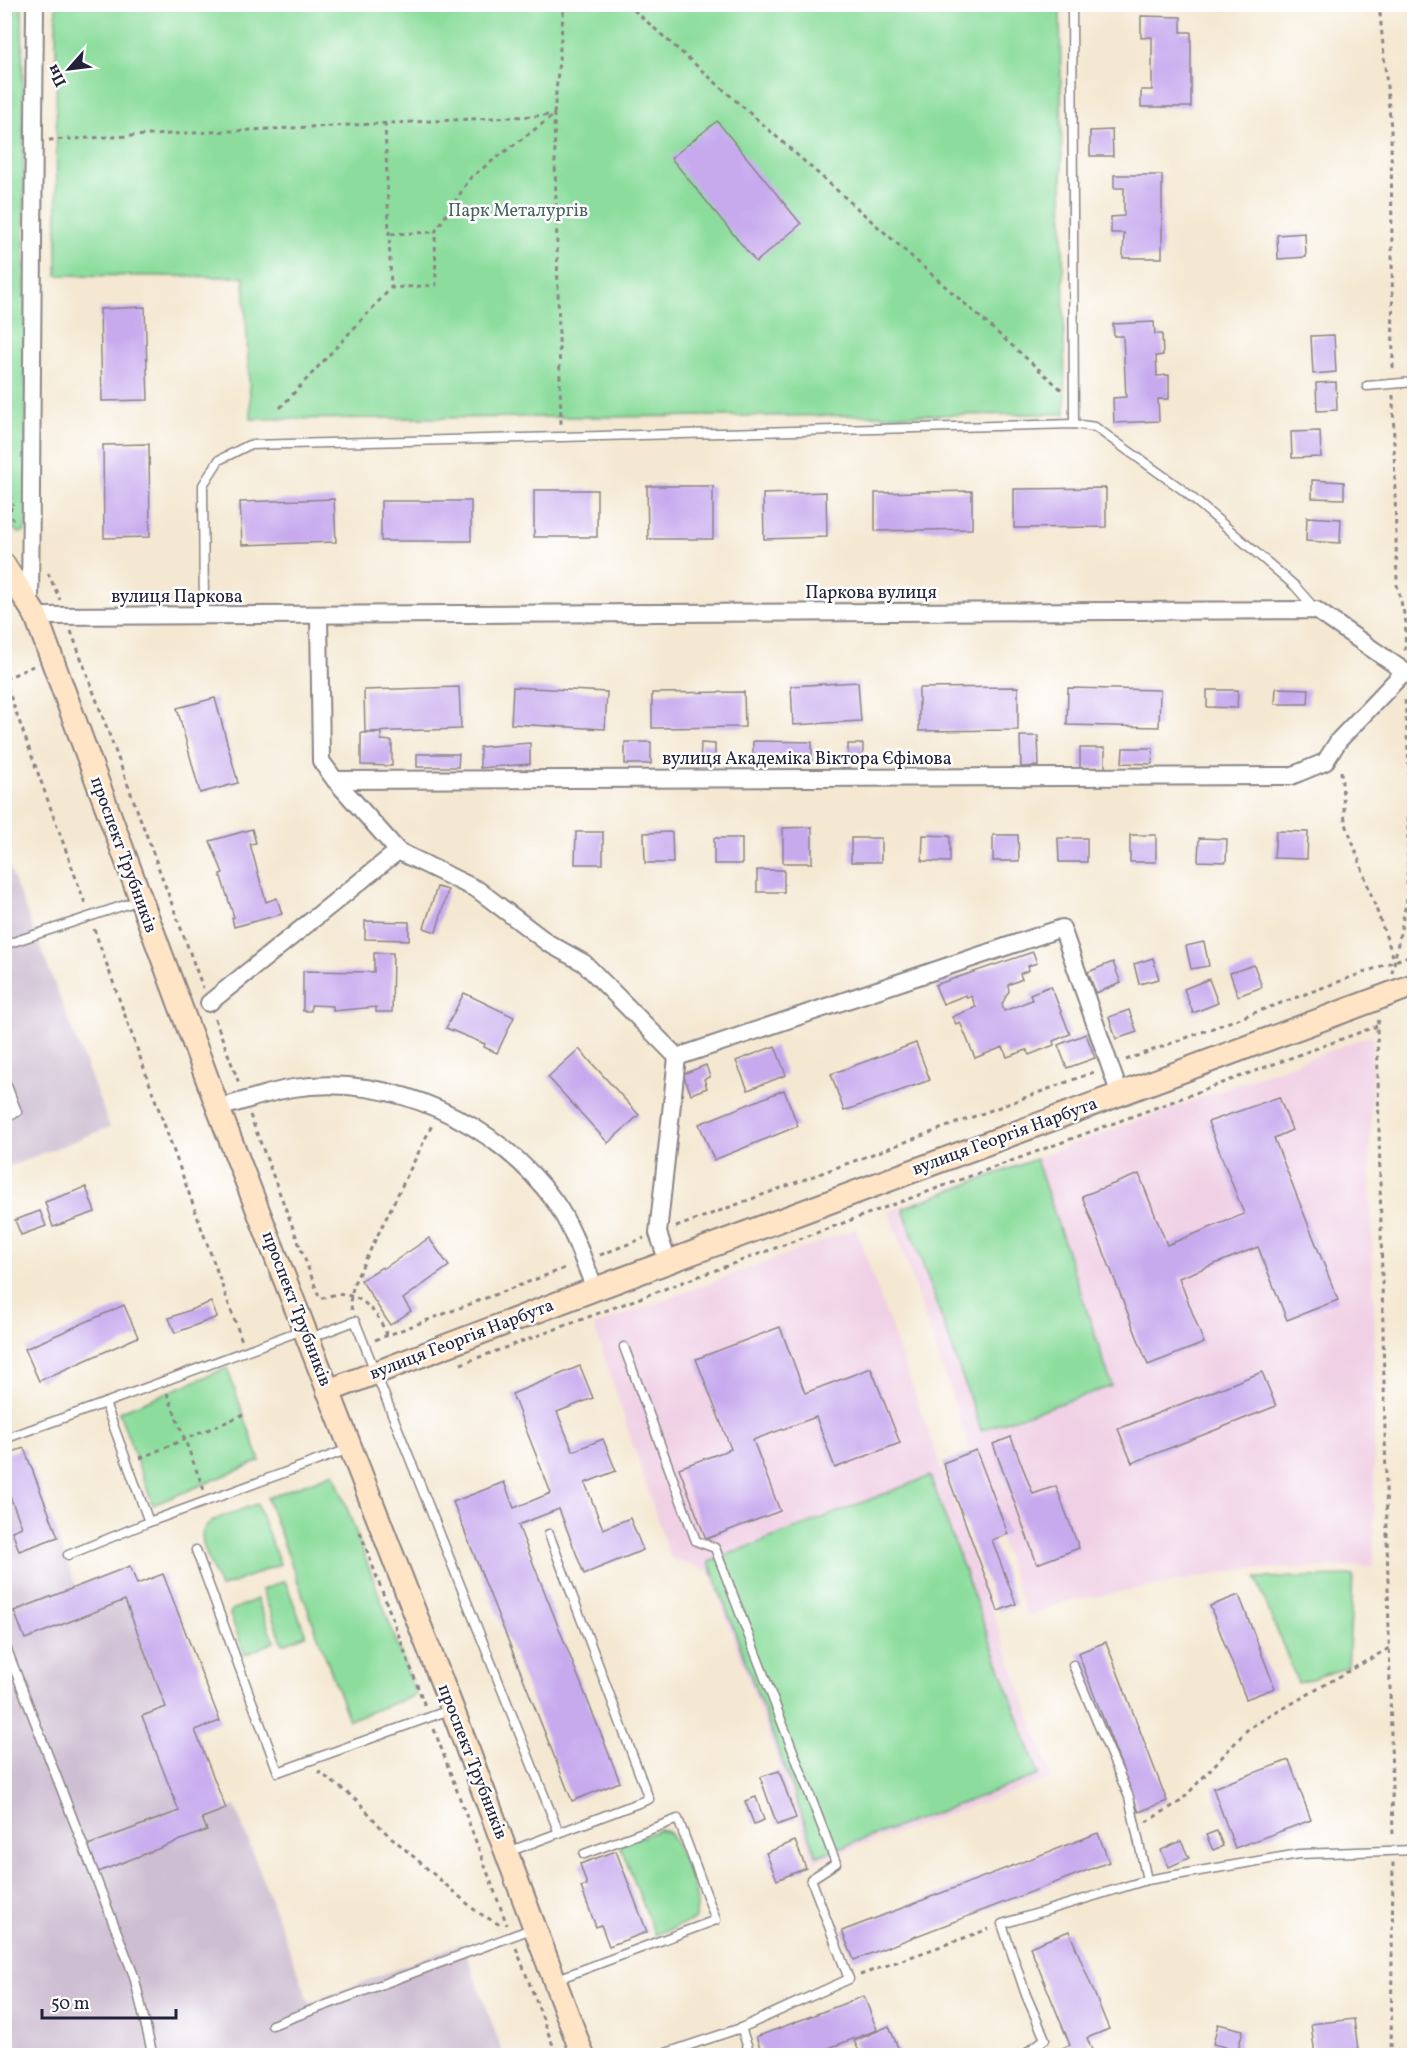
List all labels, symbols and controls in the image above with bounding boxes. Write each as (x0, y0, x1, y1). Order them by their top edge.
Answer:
north arrow (39, 39, 99, 99)
text: Пн (42, 60, 73, 90)
park label: Парк Металургів (448, 199, 588, 224)
street label: Паркова вулиця (805, 581, 937, 606)
street label: вулиця Паркова (111, 585, 243, 610)
street label: вулиця Академіка Віктора Єфімова (662, 747, 952, 772)
street label: проспект Трубників (83, 774, 163, 936)
street label: вулиця Георгія Нарбута (909, 1092, 1101, 1182)
street label: проспект Трубників (255, 1228, 337, 1390)
street label: вулиця Георгія Нарбута (366, 1293, 558, 1387)
street label: проспект Трубників (431, 1681, 513, 1843)
scale bar (42, 1982, 176, 2020)
text: 50 m (51, 1992, 90, 2017)

